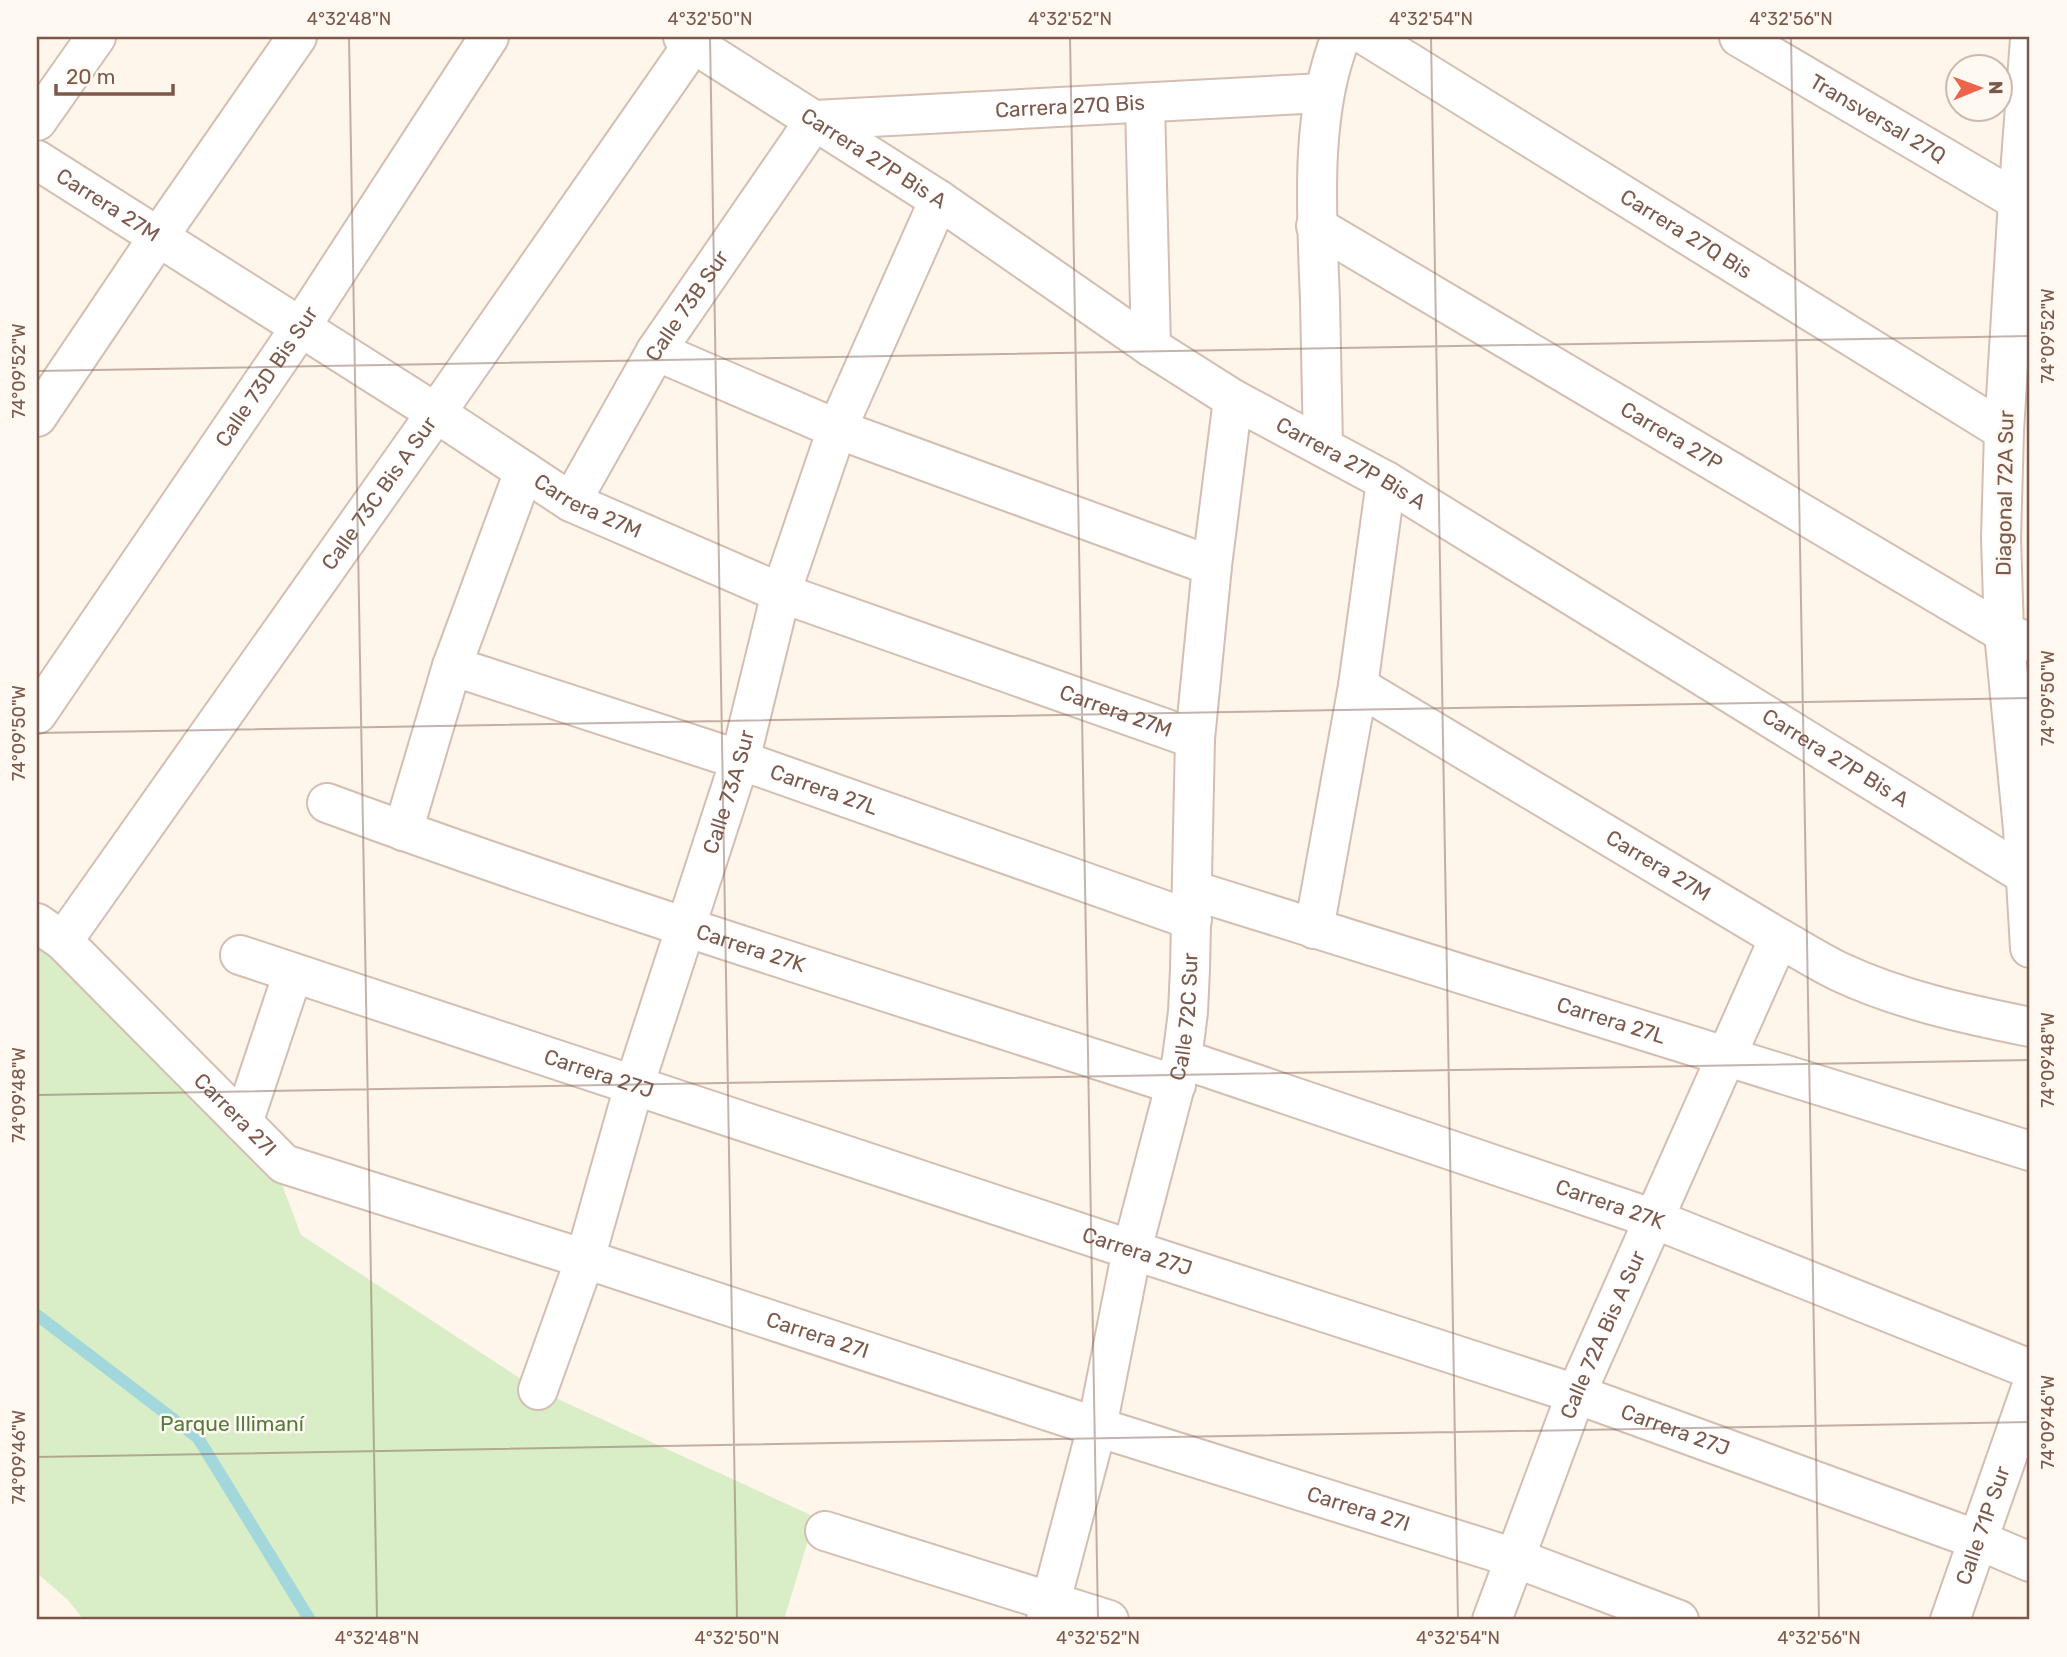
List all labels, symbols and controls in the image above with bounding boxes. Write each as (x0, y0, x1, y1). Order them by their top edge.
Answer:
text: 4°32'48"N (307, 8, 391, 30)
text: 4°32'50"N (668, 8, 752, 30)
text: 4°32'52"N (1028, 8, 1112, 30)
text: 4°32'54"N (1389, 8, 1473, 30)
text: 4°32'56"N (1749, 8, 1833, 30)
scale bar (56, 52, 173, 96)
north arrow (1944, 52, 2014, 122)
text: 20 m (66, 64, 115, 89)
street label: Transversal 27Q (1805, 68, 1951, 168)
text: N (1984, 81, 2007, 95)
street label: Carrera 27Q Bis (994, 89, 1145, 122)
street label: Carrera 27P Bis A (797, 102, 951, 213)
street label: Carrera 27M (52, 163, 165, 247)
street label: Carrera 27Q Bis (1616, 183, 1757, 284)
street label: Calle 73B Sur (640, 245, 733, 365)
text: 74°09'52"W (2037, 288, 2059, 384)
street label: Calle 73D Bis Sur (210, 301, 323, 452)
text: 74°09'52"W (8, 323, 30, 419)
street label: Carrera 27P (1616, 396, 1727, 476)
street label: Diagonal 72A Sur (1991, 410, 2018, 576)
street label: Carrera 27P Bis A (1272, 411, 1431, 515)
street label: Calle 73C Bis A Sur (316, 412, 442, 575)
street label: Carrera 27M (529, 468, 646, 543)
text: 74°09'50"W (2037, 650, 2059, 746)
street label: Carrera 27M (1056, 679, 1175, 742)
text: 74°09'50"W (8, 685, 30, 781)
street label: Carrera 27P Bis A (1758, 703, 1913, 812)
street label: Calle 73A Sur (697, 727, 759, 857)
street label: Carrera 27L (767, 759, 882, 820)
street label: Carrera 27M (1602, 824, 1715, 906)
street label: Carrera 27K (693, 918, 809, 977)
street label: Calle 72C Sur (1164, 952, 1202, 1083)
street label: Carrera 27L (1554, 991, 1669, 1049)
text: 74°09'48"W (2037, 1012, 2059, 1108)
street label: Carrera 27J (541, 1043, 657, 1103)
text: 74°09'48"W (8, 1047, 30, 1143)
street label: Carrera 27I (189, 1068, 282, 1161)
street label: Carrera 27K (1553, 1174, 1669, 1234)
street label: Carrera 27J (1079, 1221, 1196, 1281)
street label: Calle 72A Bis A Sur (1555, 1247, 1650, 1422)
street label: Carrera 27I (763, 1306, 872, 1363)
text: 74°09'46"W (2037, 1375, 2059, 1469)
street label: Carrera 27J (1618, 1398, 1733, 1461)
text: 74°09'46"W (8, 1410, 30, 1504)
park label: Parque Illimaní (160, 1411, 305, 1436)
street label: Calle 71P Sur (1950, 1463, 2015, 1588)
street label: Carrera 27I (1304, 1481, 1413, 1536)
text: 4°32'48"N (335, 1627, 419, 1649)
text: 4°32'50"N (695, 1627, 779, 1649)
text: 4°32'52"N (1056, 1627, 1140, 1649)
text: 4°32'54"N (1416, 1627, 1500, 1649)
text: 4°32'56"N (1777, 1627, 1861, 1649)

